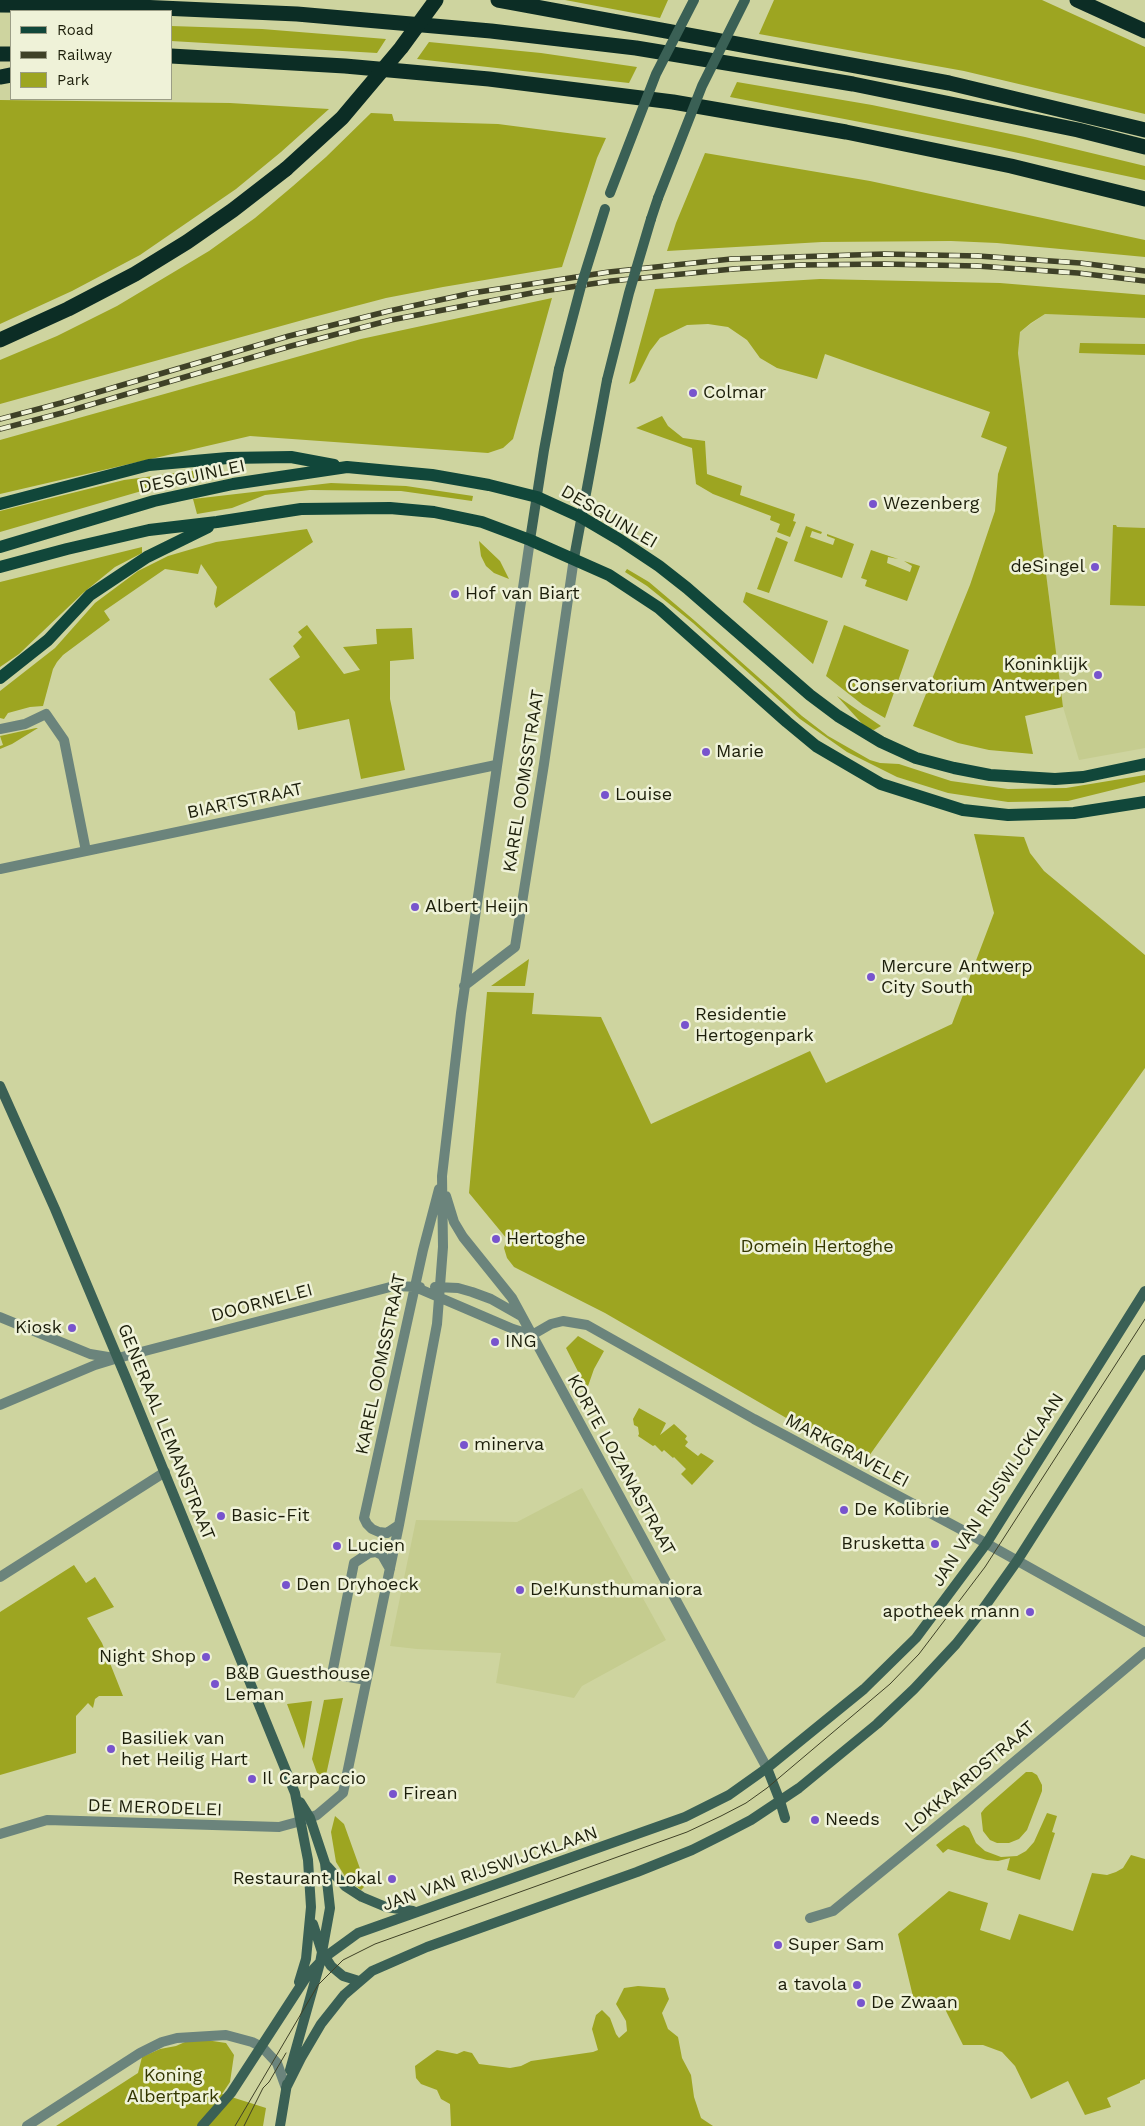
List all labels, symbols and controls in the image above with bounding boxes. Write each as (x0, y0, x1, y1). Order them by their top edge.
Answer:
legend (10, 10, 172, 100)
text: Road (57, 21, 94, 39)
text: Railway (57, 46, 112, 64)
text: Park (57, 71, 89, 89)
place label: Colmar (703, 382, 766, 404)
marker: Colmar (687, 387, 699, 399)
street label: DESGUINLEI (137, 455, 247, 499)
street label: DESGUINLEI (557, 481, 661, 553)
place label: Wezenberg (883, 493, 979, 515)
marker: Wezenberg (867, 498, 879, 510)
place label: deSingel (1011, 556, 1085, 578)
marker: deSingel (1089, 561, 1101, 573)
place label: Hof van Biart (465, 583, 580, 605)
marker: Hof van Biart (449, 588, 461, 600)
place label: Koninklijk Conservatorium Antwerpen (847, 654, 1088, 696)
marker: Koninklijk Conservatorium Antwerpen (1092, 669, 1104, 681)
street label: KAREL OOMSSTRAAT (499, 688, 549, 874)
place label: Marie (716, 741, 764, 763)
marker: Marie (700, 746, 712, 758)
street label: BIARTSTRAAT (185, 778, 305, 824)
place label: Louise (615, 784, 672, 806)
marker: Louise (599, 789, 611, 801)
place label: Albert Heijn (425, 896, 529, 918)
marker: Albert Heijn (409, 901, 421, 913)
place label: Mercure Antwerp City South (881, 956, 1033, 999)
marker: Mercure Antwerp City South (865, 971, 877, 983)
place label: Residentie Hertogenpark (695, 1004, 814, 1046)
marker: Residentie Hertogenpark (679, 1019, 691, 1031)
place label: Hertoghe (506, 1228, 586, 1250)
marker: Hertoghe (490, 1233, 502, 1245)
park label: Domein Hertoghe (740, 1236, 894, 1258)
street label: KAREL OOMSSTRAAT (351, 1271, 411, 1457)
street label: DOORNELEI (209, 1279, 315, 1327)
place label: Kiosk (15, 1317, 62, 1339)
street label: GENERAAL LEMANSTRAAT (113, 1321, 219, 1543)
marker: Kiosk (66, 1322, 78, 1334)
place label: ING (505, 1331, 537, 1353)
marker: ING (489, 1336, 501, 1348)
street label: KORTE LOZANASTRAAT (562, 1371, 680, 1559)
street label: JAN VAN RIJSWIJCKLAAN (927, 1389, 1069, 1591)
street label: MARKGRAVELEI (781, 1409, 913, 1493)
place label: minerva (474, 1434, 544, 1456)
marker: minerva (458, 1439, 470, 1451)
place label: De Kolibrie (854, 1499, 949, 1521)
marker: De Kolibrie (838, 1504, 850, 1516)
place label: Basic-Fit (231, 1505, 309, 1527)
marker: Basic-Fit (215, 1510, 227, 1522)
place label: Brusketta (841, 1533, 925, 1555)
place label: Lucien (347, 1535, 405, 1557)
marker: Brusketta (929, 1538, 941, 1550)
marker: Lucien (331, 1540, 343, 1552)
place label: Den Dryhoeck (296, 1574, 419, 1596)
marker: Den Dryhoeck (280, 1579, 292, 1591)
place label: De!Kunsthumaniora (530, 1579, 702, 1601)
marker: De!Kunsthumaniora (514, 1584, 526, 1596)
place label: apotheek mann (882, 1601, 1020, 1623)
marker: apotheek mann (1024, 1606, 1036, 1618)
place label: Night Shop (99, 1646, 196, 1668)
marker: Night Shop (200, 1651, 212, 1663)
place label: B&B Guesthouse Leman (225, 1663, 370, 1706)
marker: B&B Guesthouse Leman (209, 1678, 221, 1690)
street label: LOKKAARDSTRAAT (901, 1716, 1039, 1838)
place label: Basiliek van het Heilig Hart (121, 1728, 248, 1770)
marker: Basiliek van het Heilig Hart (105, 1743, 117, 1755)
place label: Il Carpaccio (262, 1768, 366, 1790)
marker: Il Carpaccio (246, 1773, 258, 1785)
place label: Firean (403, 1783, 458, 1805)
marker: Firean (387, 1788, 399, 1800)
street label: DE MERODELEI (87, 1795, 223, 1821)
place label: Needs (825, 1809, 880, 1831)
marker: Needs (809, 1814, 821, 1826)
street label: JAN VAN RIJSWIJCKLAAN (379, 1822, 601, 1916)
place label: Restaurant Lokal (233, 1868, 382, 1890)
marker: Restaurant Lokal (386, 1873, 398, 1885)
place label: Super Sam (788, 1934, 884, 1956)
marker: Super Sam (772, 1939, 784, 1951)
place label: a tavola (777, 1974, 847, 1996)
marker: a tavola (851, 1979, 863, 1991)
place label: De Zwaan (871, 1992, 958, 2014)
marker: De Zwaan (855, 1997, 867, 2009)
park label: Koning Albertpark (127, 2065, 219, 2108)

